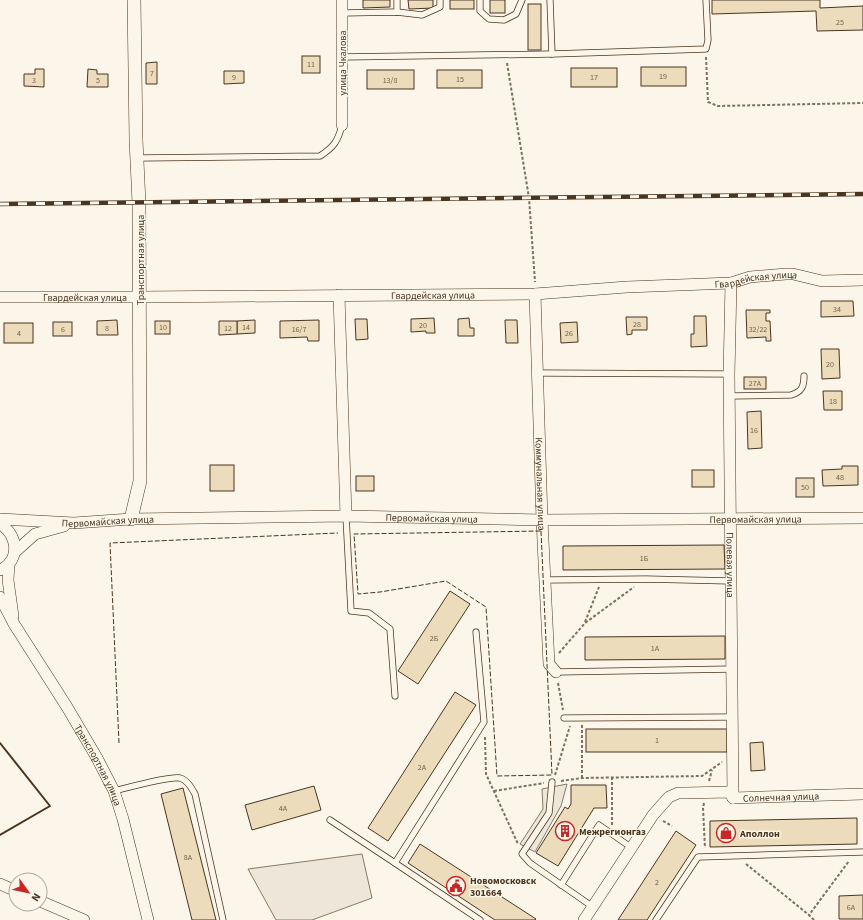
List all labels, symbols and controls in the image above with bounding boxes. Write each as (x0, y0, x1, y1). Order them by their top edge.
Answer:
house number: 25 (836, 17, 844, 28)
street label: улица Чкалова (336, 31, 350, 95)
house number: 11 (307, 59, 315, 70)
house number: 7 (150, 68, 154, 79)
house number: 19 (659, 71, 667, 82)
house number: 9 (232, 72, 236, 83)
house number: 17 (590, 72, 598, 83)
house number: 15 (456, 74, 464, 85)
house number: 3 (32, 75, 36, 86)
house number: 5 (96, 75, 100, 86)
house number: 13/8 (383, 75, 397, 86)
street label: Транспортная улица (134, 215, 148, 305)
street label: Гвардейская улица (714, 268, 799, 292)
street label: Гвардейская улица (391, 288, 475, 303)
street label: Гвардейская улица (43, 291, 127, 305)
house number: 34 (833, 304, 841, 315)
house number: 28 (633, 319, 641, 330)
house number: 20 (419, 320, 427, 331)
house number: 10 (159, 322, 167, 333)
house number: 14 (242, 322, 250, 333)
house number: 8 (105, 323, 109, 334)
house number: 12 (224, 323, 232, 334)
house number: 6 (61, 324, 65, 335)
house number: 16/7 (292, 324, 306, 335)
house number: 32/22 (749, 324, 767, 335)
house number: 4 (17, 328, 21, 339)
house number: 26 (565, 328, 573, 339)
house number: 20 (826, 359, 834, 370)
house number: 27А (749, 378, 762, 389)
house number: 18 (829, 396, 837, 407)
house number: 16 (750, 425, 758, 436)
street label: Коммунальная улица (531, 437, 549, 531)
house number: 48 (836, 472, 844, 483)
house number: 50 (801, 482, 809, 493)
street label: Первомайская улица (385, 511, 478, 527)
street label: Первомайская улица (709, 512, 802, 527)
street label: Первомайская улица (61, 513, 154, 531)
street label: Полевая улица (722, 532, 737, 598)
house number: 1Б (640, 553, 649, 564)
house number: 2Б (430, 633, 439, 644)
house number: 1А (651, 643, 660, 654)
street label: Транспортная улица (71, 722, 124, 808)
house number: 1 (655, 735, 659, 746)
house number: 2А (418, 762, 427, 773)
street label: Солнечная улица (743, 789, 819, 806)
house number: 4А (279, 803, 288, 814)
building icon: Межрегионгаз (554, 820, 576, 842)
shop icon: Аполлон (715, 822, 737, 844)
place label: Межрегионгаз (579, 825, 646, 839)
place label: Аполлон (739, 827, 780, 841)
house number: 8А (184, 852, 193, 863)
north arrow (8, 872, 48, 912)
place label: Новомосковск 301664 (470, 874, 537, 900)
public building icon: Новомосковск 301664 (445, 875, 467, 897)
house number: 2 (655, 877, 659, 888)
text: N (28, 890, 44, 904)
house number: 6А (847, 902, 856, 913)

